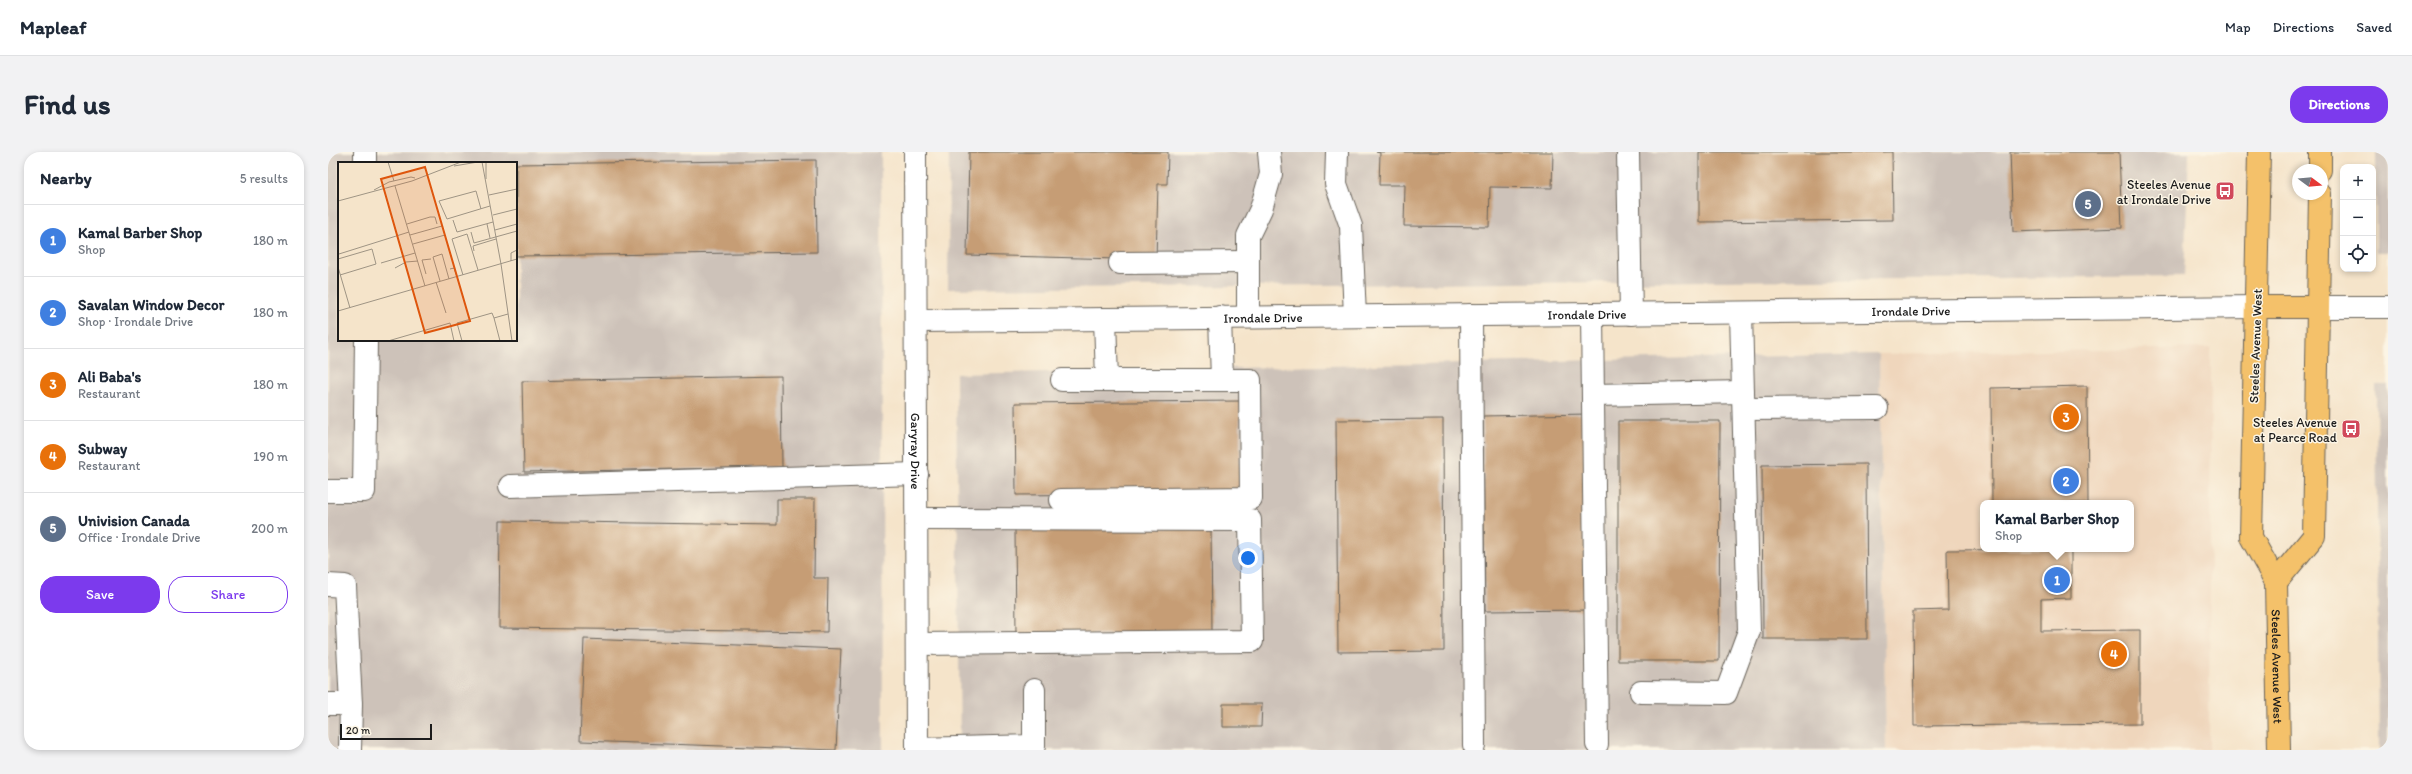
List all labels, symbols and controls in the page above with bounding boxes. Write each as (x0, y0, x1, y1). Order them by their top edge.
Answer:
text: Mapleaf (20, 16, 86, 39)
text: Map (2225, 19, 2251, 36)
text: Directions (2273, 19, 2334, 36)
text: Saved (2356, 19, 2392, 36)
button: Directions (2290, 86, 2388, 123)
text: Find us (24, 87, 111, 121)
inset map (338, 162, 517, 341)
north arrow (2292, 164, 2328, 200)
map controls (2340, 164, 2376, 272)
button: + (2340, 164, 2376, 200)
text: Nearby (40, 168, 92, 188)
text: 5 results (240, 171, 288, 186)
place label: Steeles Avenue at Irondale Drive (2117, 177, 2211, 207)
bus stop icon: Steeles Avenue at Irondale Drive (2214, 180, 2236, 202)
pin: 5 (2075, 189, 2101, 219)
button: − (2340, 200, 2376, 236)
text: Kamal Barber Shop (78, 224, 202, 242)
text: 1 (50, 233, 56, 248)
text: 180 m (253, 233, 288, 248)
button: locate (2340, 236, 2376, 272)
text: Shop (78, 242, 105, 257)
street label: Steeles Avenue West (2246, 288, 2265, 403)
text: Savalan Window Decor (78, 296, 224, 314)
street label: Irondale Drive (1871, 303, 1951, 319)
text: 2 (50, 305, 56, 320)
text: 180 m (253, 305, 288, 320)
street label: Irondale Drive (1547, 307, 1627, 322)
street label: Irondale Drive (1223, 310, 1303, 326)
text: Shop · Irondale Drive (78, 314, 193, 329)
text: Ali Baba's (78, 368, 141, 386)
text: 3 (49, 377, 57, 392)
text: 180 m (253, 377, 288, 392)
text: Restaurant (78, 386, 140, 401)
pin: 3 (2053, 402, 2079, 432)
street label: Garyray Drive (908, 413, 923, 489)
place label: Steeles Avenue at Pearce Road (2253, 415, 2337, 445)
bus stop icon: Steeles Avenue at Pearce Road (2340, 418, 2362, 440)
text: Subway (78, 440, 127, 458)
text: 4 (49, 449, 57, 464)
text: 190 m (253, 449, 288, 464)
text: Restaurant (78, 458, 140, 473)
pin: 2 (2053, 466, 2079, 496)
popup (1980, 500, 2134, 552)
text: Kamal Barber Shop (1995, 510, 2119, 528)
text: Univision Canada (78, 512, 190, 530)
text: 5 (50, 521, 56, 536)
text: 200 m (251, 521, 288, 536)
text: Shop (1995, 528, 2022, 543)
text: Office · Irondale Drive (78, 530, 200, 545)
your location (1238, 548, 1258, 568)
pin: 1 (2044, 565, 2070, 595)
button: Save (40, 576, 160, 613)
button: Share (168, 576, 288, 613)
street label: Steeles Avenue West (2268, 609, 2286, 724)
pin: 4 (2101, 639, 2127, 669)
scale bar (340, 722, 432, 741)
text: 20 m (346, 724, 370, 737)

